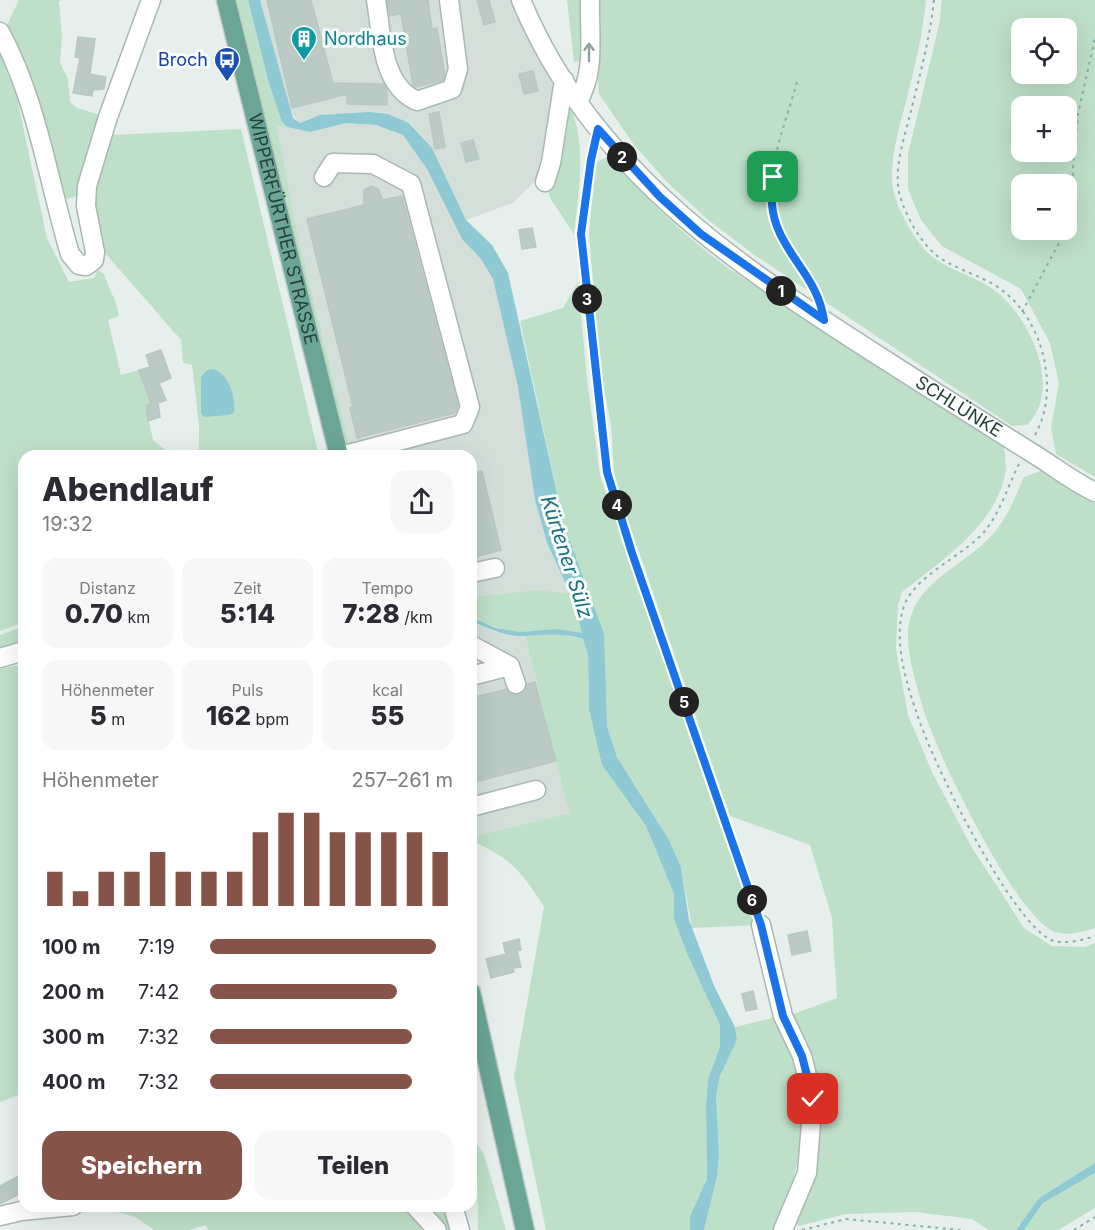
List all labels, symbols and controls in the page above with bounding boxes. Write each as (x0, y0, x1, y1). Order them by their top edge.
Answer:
map controls (1011, 18, 1077, 240)
button: locate (1011, 18, 1077, 84)
building icon: Nordhaus (289, 24, 319, 62)
place label: Nordhaus (324, 28, 407, 49)
one-way arrow (583, 42, 595, 62)
bus stop icon: Broch (212, 45, 242, 83)
place label: Broch (158, 49, 208, 70)
button: + (1011, 96, 1077, 162)
street label: WIPPERFÜRTHER STRASSE (245, 111, 322, 347)
pin: 2 (607, 142, 637, 172)
text: 2 (617, 147, 627, 167)
pin (747, 151, 798, 202)
icon: arrive (756, 160, 789, 193)
button: − (1011, 174, 1077, 240)
pin: 1 (766, 276, 796, 306)
text: 1 (778, 281, 784, 301)
pin: 3 (572, 284, 602, 314)
text: 3 (582, 289, 592, 309)
street label: SCHLÜNKE (912, 371, 1006, 441)
text: Abendlauf (42, 469, 214, 509)
button: share (390, 470, 453, 533)
pin: 4 (602, 490, 632, 520)
water label: Kürtener Sülz (536, 493, 598, 621)
text: 4 (612, 495, 622, 515)
text: 19:32 (42, 512, 93, 536)
text: Distanz (79, 578, 136, 598)
text: Zeit (233, 578, 262, 598)
text: Tempo (362, 578, 413, 598)
text: 0.70 (65, 598, 123, 629)
text: 5:14 (220, 598, 275, 629)
text: 7:28 (342, 598, 400, 629)
text: km (123, 607, 150, 627)
text: /km (400, 607, 433, 627)
text: Höhenmeter (61, 680, 154, 700)
text: Puls (232, 680, 264, 700)
text: kcal (372, 680, 403, 700)
pin: 5 (669, 687, 699, 717)
text: 5 (679, 692, 689, 712)
text: 5 (90, 700, 107, 731)
text: 162 (206, 700, 251, 731)
text: 55 (371, 700, 404, 731)
text: m (107, 709, 125, 729)
text: bpm (251, 709, 289, 729)
text: Höhenmeter (42, 768, 159, 792)
text: 257–261 m (351, 768, 453, 792)
pin: 6 (737, 885, 767, 915)
text: 6 (747, 890, 757, 910)
text: 100 m (42, 935, 101, 959)
text: 7:19 (138, 935, 175, 959)
text: 200 m (42, 980, 105, 1004)
text: 7:42 (138, 980, 180, 1004)
text: 300 m (42, 1025, 105, 1049)
text: 7:32 (138, 1025, 179, 1049)
text: 400 m (42, 1070, 106, 1094)
text: 7:32 (138, 1070, 179, 1094)
pin (787, 1073, 838, 1124)
icon: check (796, 1082, 829, 1115)
button: Speichern (42, 1131, 242, 1200)
button: Teilen (254, 1131, 453, 1200)

